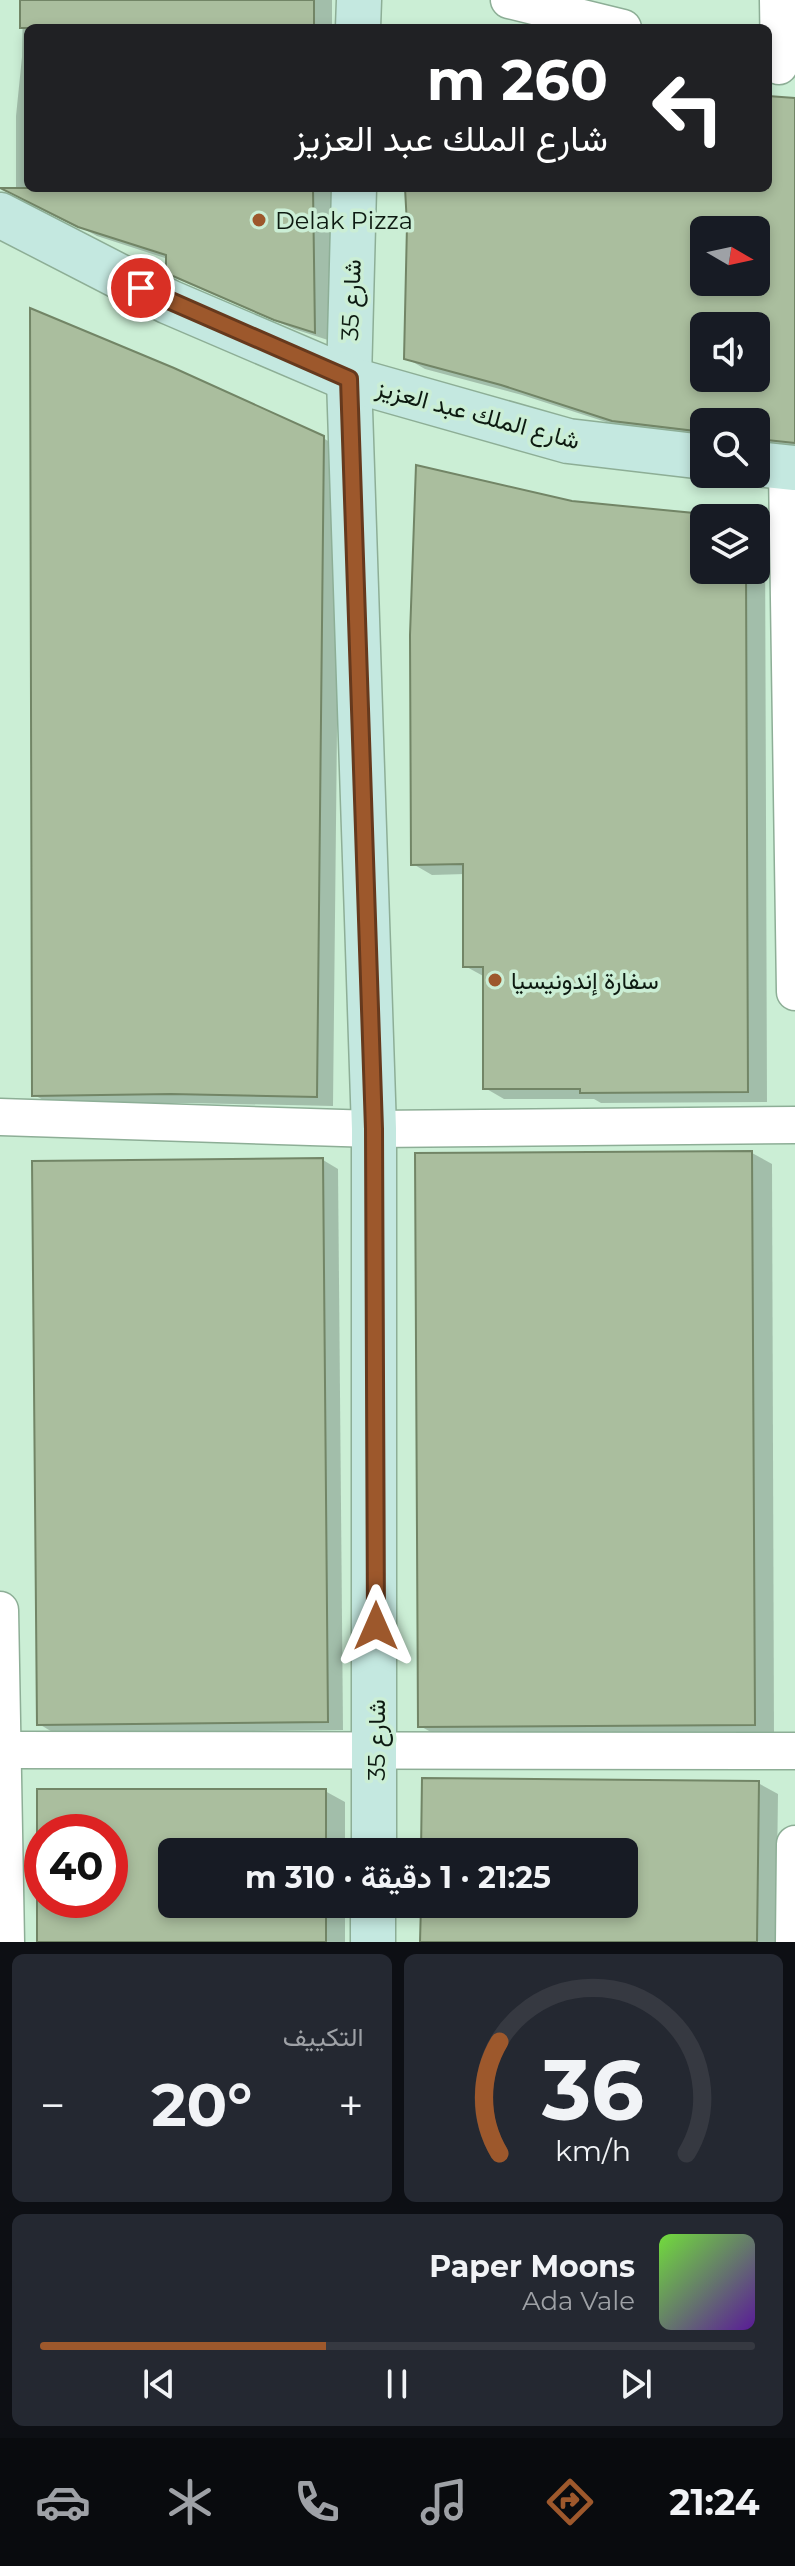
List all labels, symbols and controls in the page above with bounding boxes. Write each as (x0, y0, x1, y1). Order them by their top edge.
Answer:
text: 260 m (427, 46, 608, 114)
icon: left (636, 56, 740, 160)
text: شارع الملك عبد العزيز (294, 116, 608, 160)
place label: Delak Pizza (275, 206, 413, 235)
marker: Delak Pizza (250, 211, 268, 229)
north arrow (690, 216, 770, 296)
map controls (690, 216, 770, 584)
pin (107, 254, 175, 322)
street label: شارع 35 (335, 259, 369, 341)
icon: arrive (119, 266, 163, 310)
button: sound (690, 312, 770, 392)
street label: شارع الملك عبد العزيز (372, 373, 583, 457)
button: search (690, 408, 770, 488)
button: layers (690, 504, 770, 584)
place label: سفارة إندونيسيا (511, 966, 659, 996)
marker: سفارة إندونيسيا (486, 971, 504, 989)
position arrow (334, 1584, 418, 1668)
street label: شارع 35 (362, 1699, 393, 1781)
speed limit sign: 40 (24, 1814, 128, 1918)
text: 21:25 · 1 دقيقة · 310 m (245, 1859, 551, 1896)
text: التكييف (283, 2021, 364, 2053)
text: 36 (541, 2039, 644, 2141)
text: 20° (151, 2068, 252, 2141)
text: − (40, 2078, 65, 2132)
text: + (338, 2078, 363, 2132)
text: km/h (555, 2133, 631, 2168)
text: Paper Moons (429, 2248, 635, 2285)
text: Ada Vale (522, 2285, 635, 2317)
icon: previous (137, 2362, 181, 2406)
icon: pause (375, 2362, 419, 2406)
icon: next (614, 2362, 658, 2406)
icon: car (35, 2474, 91, 2530)
icon: climate (162, 2474, 218, 2530)
icon: phone (289, 2474, 345, 2530)
icon: music (416, 2474, 472, 2530)
icon: directions (542, 2474, 598, 2530)
text: 21:24 (669, 2480, 760, 2524)

